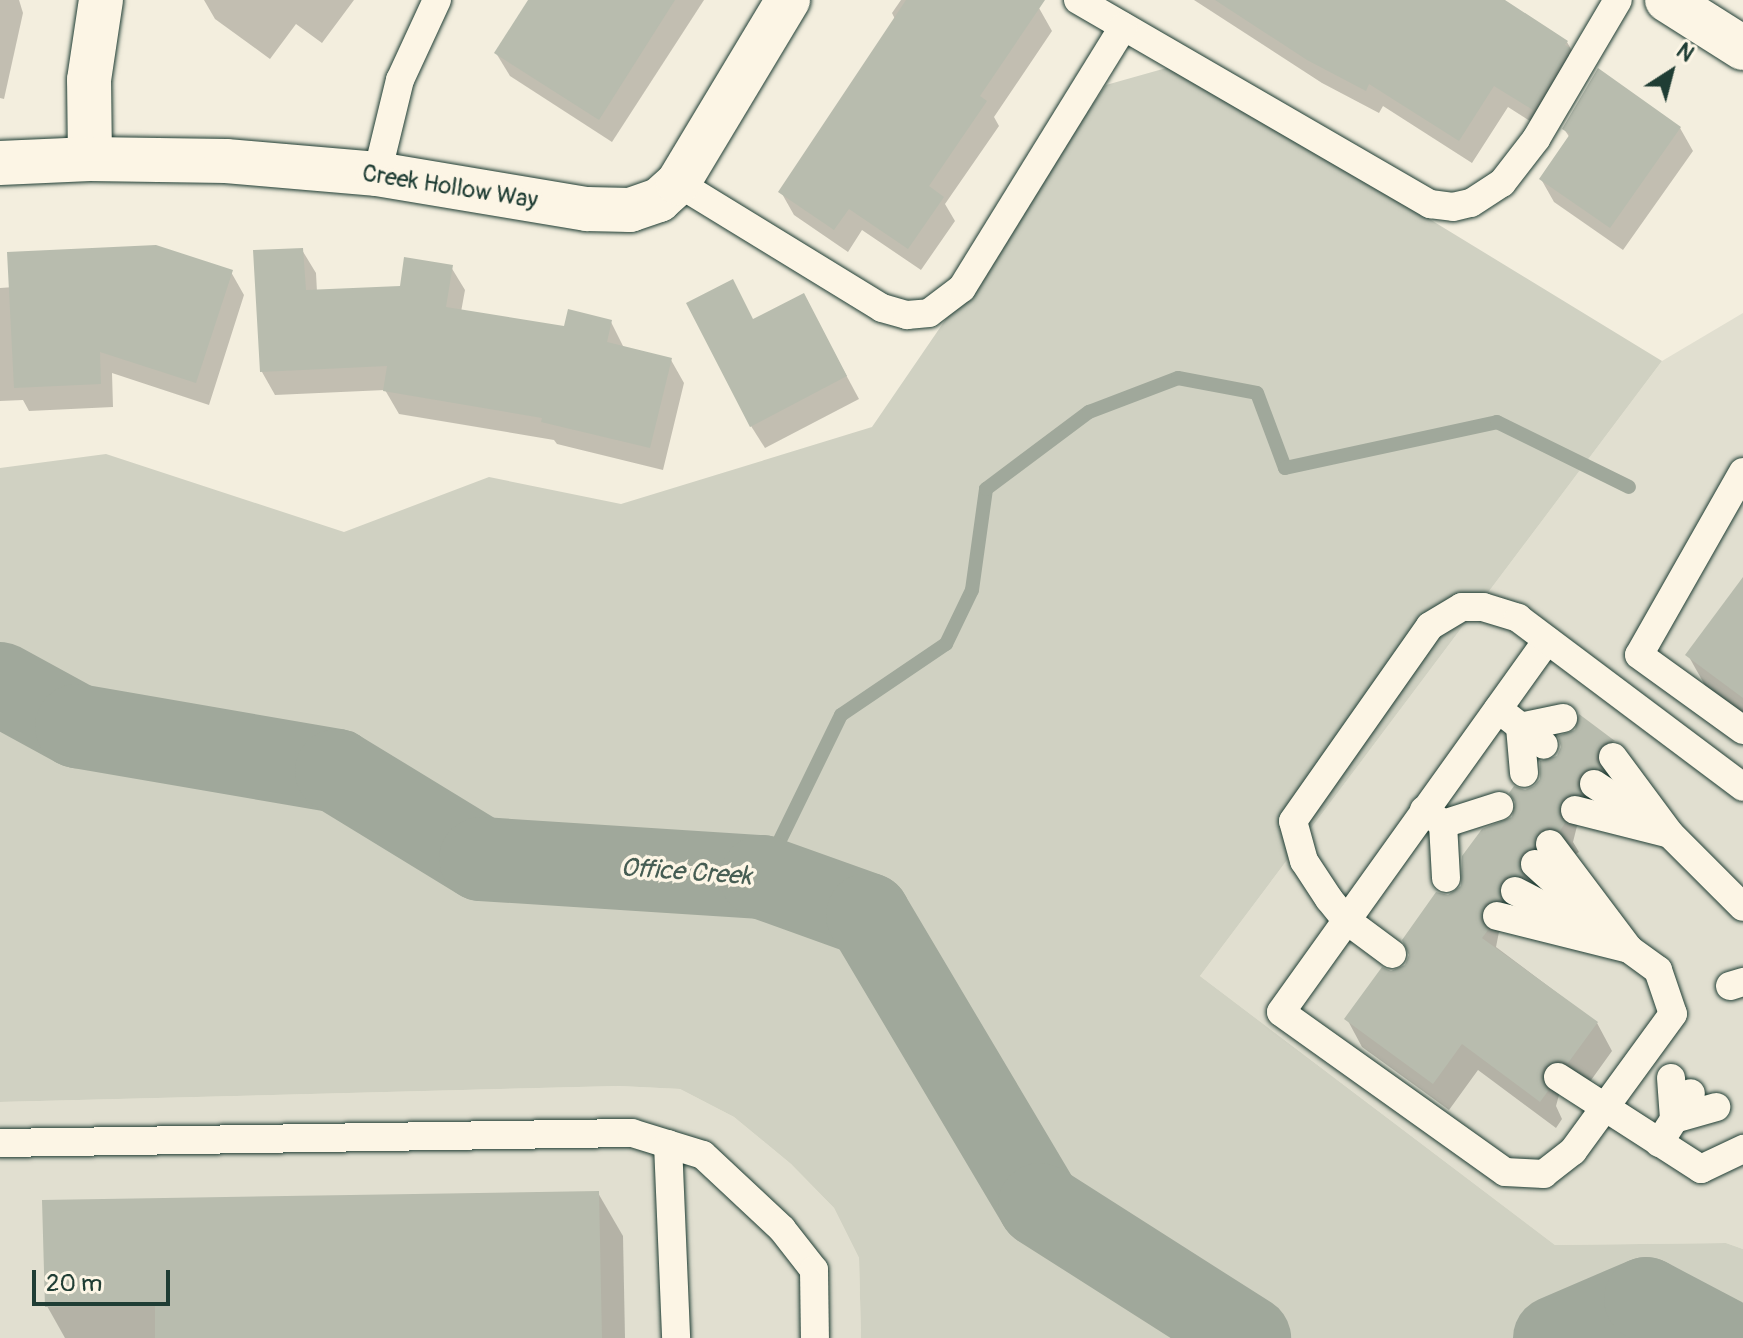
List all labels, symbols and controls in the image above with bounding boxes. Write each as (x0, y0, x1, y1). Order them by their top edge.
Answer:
north arrow (1631, 32, 1711, 112)
text: N (1671, 37, 1699, 68)
street label: Creek Hollow Way (360, 159, 540, 215)
water label: Office Creek (620, 853, 752, 893)
scale bar (36, 1254, 174, 1304)
text: 20 m (46, 1269, 102, 1298)

